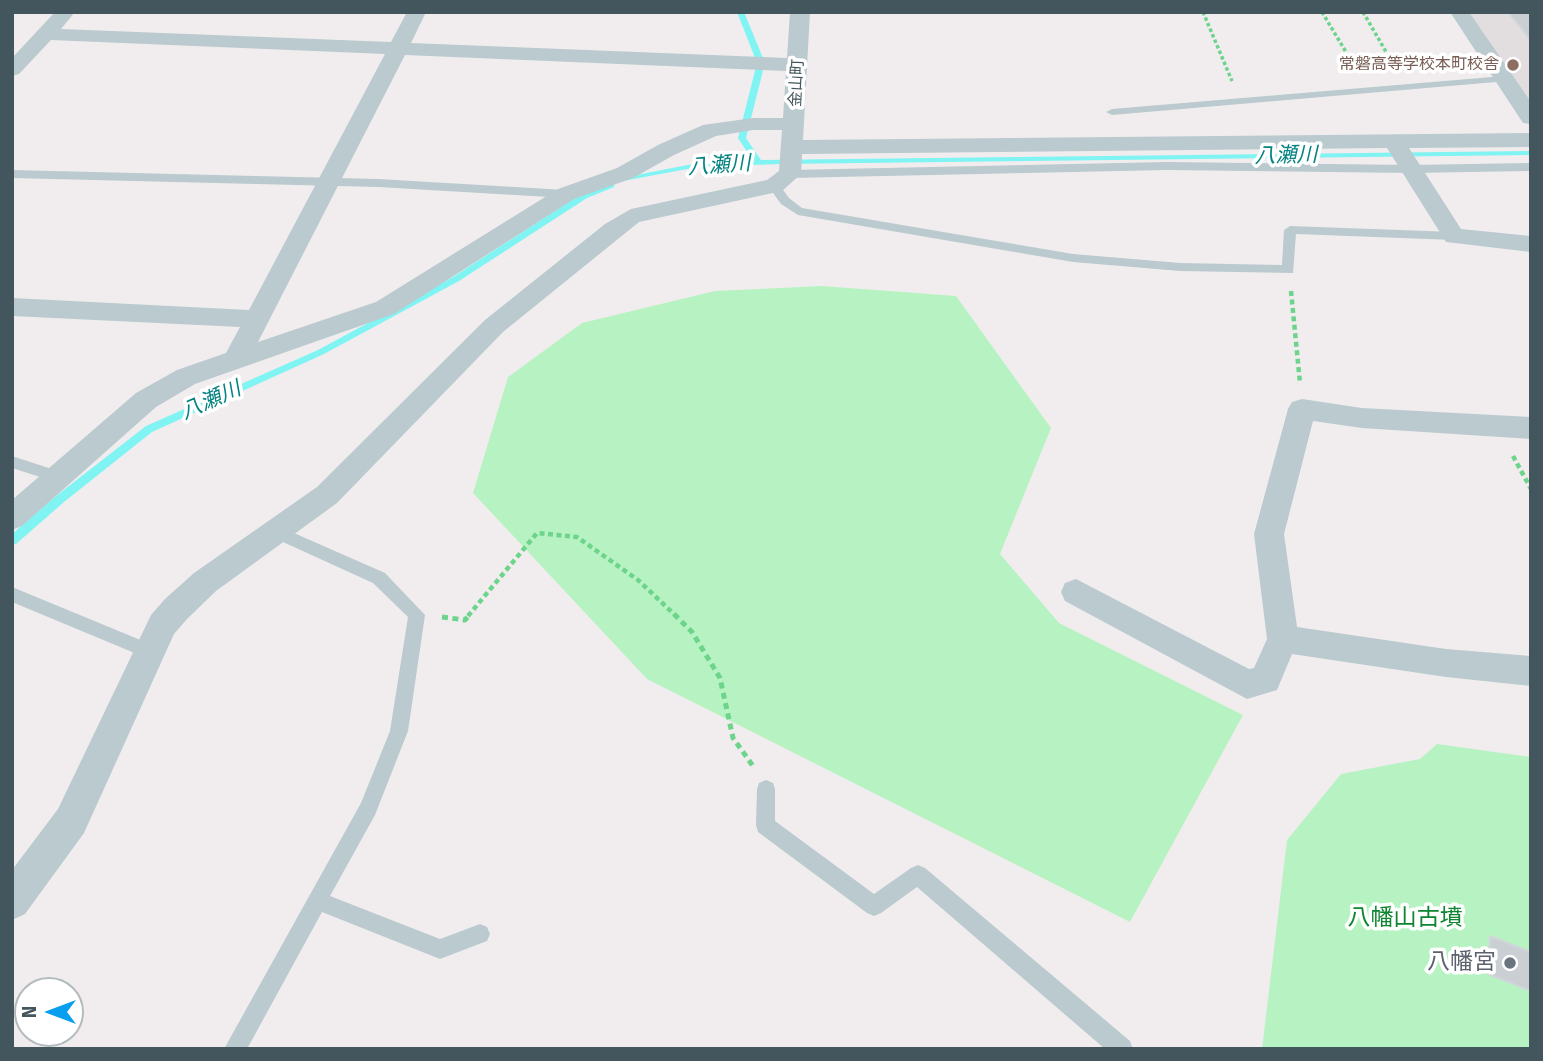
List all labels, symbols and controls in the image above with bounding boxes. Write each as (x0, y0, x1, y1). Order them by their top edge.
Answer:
place label: 常磐高等学校本町校舎 (1339, 55, 1499, 75)
marker: 常磐高等学校本町校舎 (1505, 57, 1521, 73)
street label: 金山町 (786, 59, 808, 107)
water label: 八瀬川 (1254, 143, 1318, 169)
water label: 八瀬川 (687, 151, 751, 181)
water label: 八瀬川 (177, 377, 245, 425)
park label: 八幡山古墳 (1348, 905, 1462, 933)
place label: 八幡宮 (1427, 949, 1496, 977)
marker: 八幡宮 (1502, 955, 1518, 971)
north arrow (14, 977, 84, 1047)
text: N (18, 1006, 41, 1018)

